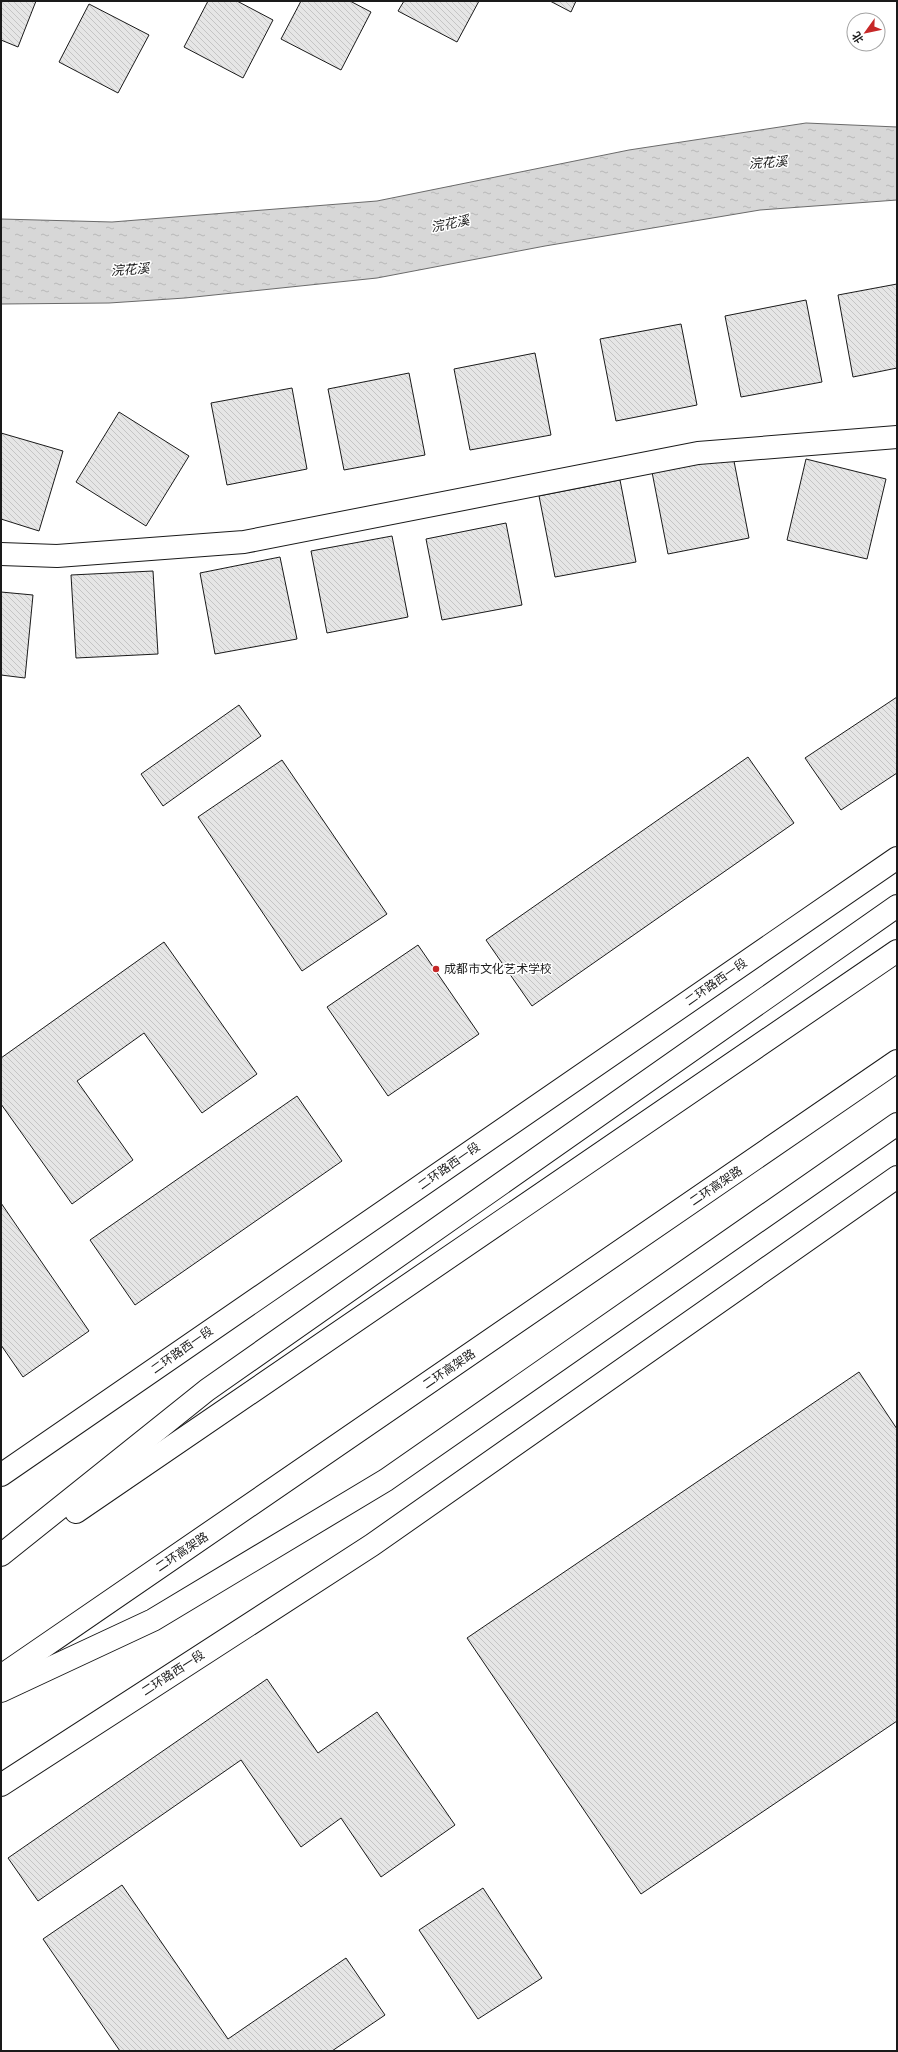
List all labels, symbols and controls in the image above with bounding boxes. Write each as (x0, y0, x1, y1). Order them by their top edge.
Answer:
north arrow (846, 12, 886, 52)
text: 北 (850, 29, 866, 45)
water label: 浣花溪 (748, 154, 790, 171)
water label: 浣花溪 (430, 212, 473, 235)
water label: 浣花溪 (110, 261, 152, 278)
street label: 二环路西一段 (682, 956, 750, 1008)
place label: 成都市文化艺术学校 (444, 962, 552, 976)
marker: 成都市文化艺术学校 (431, 964, 441, 974)
street label: 二环路西一段 (415, 1140, 483, 1192)
street label: 二环高架路 (687, 1163, 745, 1209)
street label: 二环路西一段 (148, 1324, 216, 1376)
street label: 二环高架路 (420, 1346, 478, 1392)
street label: 二环高架路 (153, 1529, 211, 1575)
street label: 二环路西一段 (139, 1648, 207, 1698)

